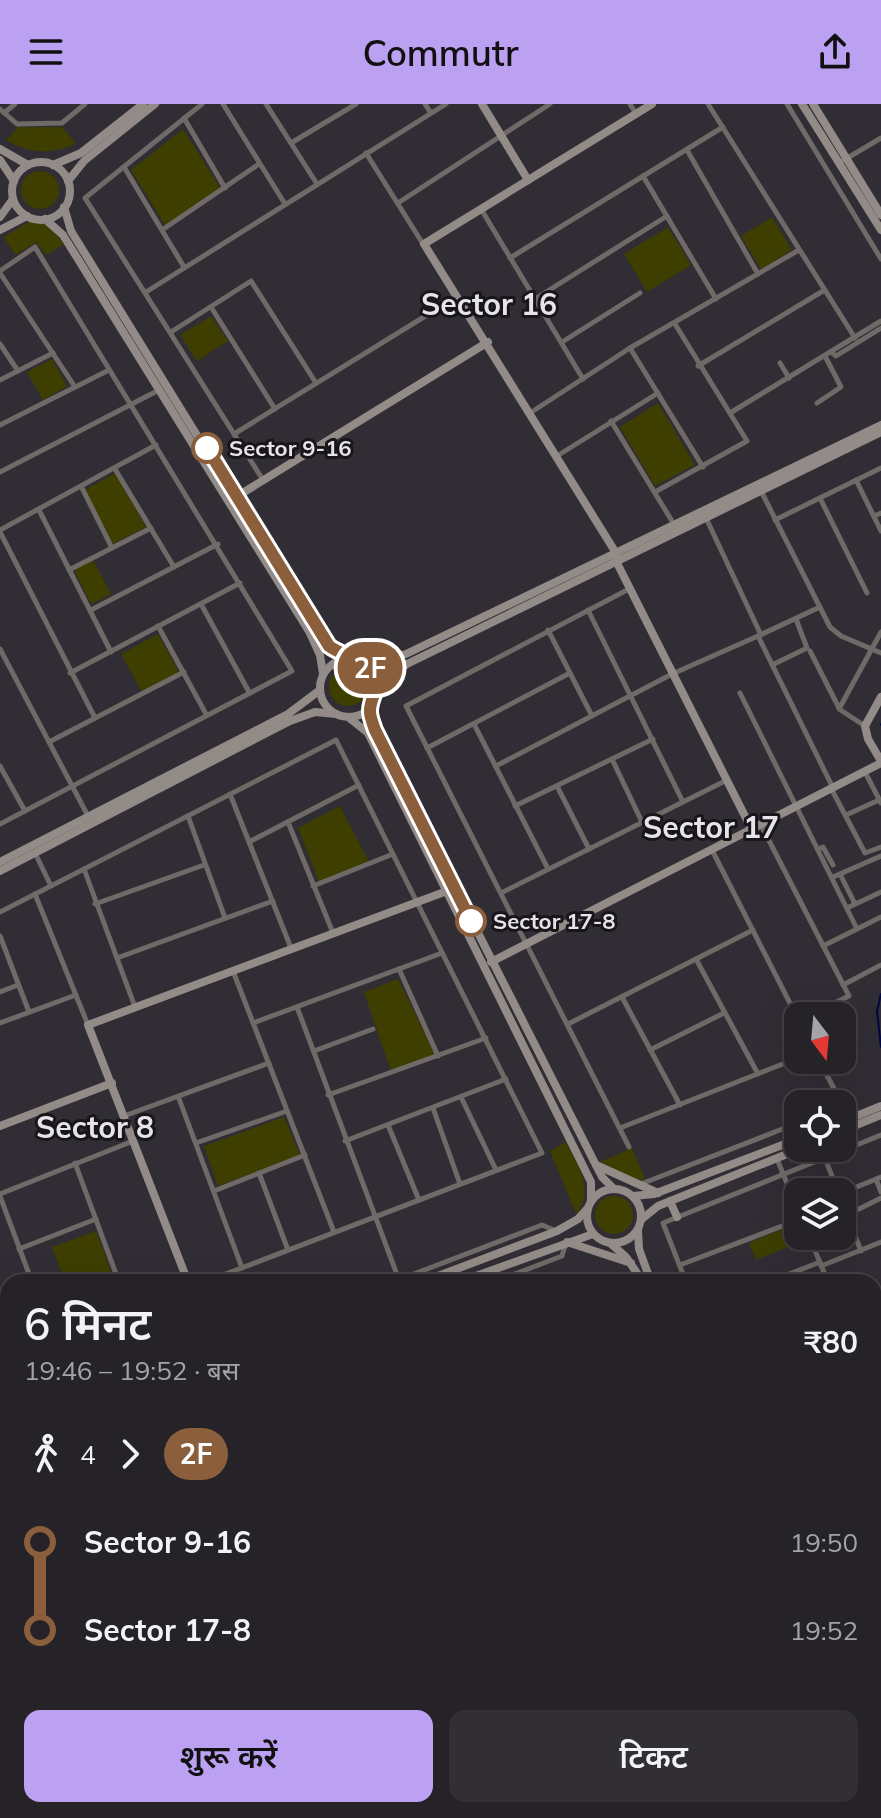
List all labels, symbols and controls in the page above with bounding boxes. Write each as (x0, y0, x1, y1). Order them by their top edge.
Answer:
icon: menu (24, 30, 68, 74)
text: Commutr (363, 30, 519, 75)
icon: share (813, 30, 857, 74)
district label: Sector 16 (421, 285, 557, 323)
marker: Sector 9-16 (192, 433, 222, 463)
place label: Sector 9-16 (229, 434, 352, 462)
line badge: 2F (334, 642, 406, 694)
text: 2F (354, 650, 386, 685)
district label: Sector 17 (643, 808, 779, 846)
marker: Sector 17-8 (456, 906, 486, 936)
place label: Sector 17-8 (493, 907, 616, 935)
north arrow (784, 1002, 856, 1074)
map controls (784, 1002, 856, 1250)
button: locate (784, 1090, 856, 1162)
district label: Sector 8 (36, 1108, 154, 1146)
button: layers (784, 1178, 856, 1250)
text: 6 मिनट (24, 1296, 151, 1351)
text: ₹80 (804, 1323, 858, 1361)
text: 19:46 – 19:52 · बस (24, 1354, 239, 1387)
icon: walk (24, 1432, 68, 1476)
icon: forward (108, 1432, 152, 1476)
text: 2F (180, 1436, 212, 1471)
text: 4 (80, 1438, 96, 1471)
text: Sector 9-16 (84, 1523, 251, 1561)
text: 19:50 (790, 1526, 858, 1559)
text: Sector 17-8 (84, 1611, 251, 1649)
text: 19:52 (790, 1614, 858, 1647)
button: शुरू करें (24, 1710, 433, 1802)
button: टिकट (449, 1710, 858, 1802)

